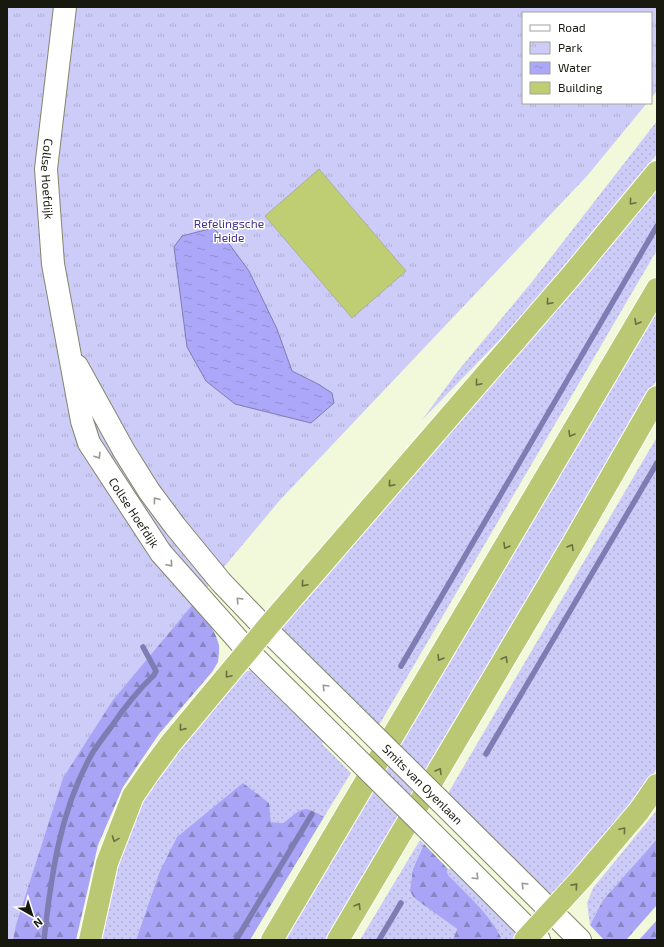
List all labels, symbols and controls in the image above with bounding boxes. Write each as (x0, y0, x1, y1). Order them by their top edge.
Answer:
legend (522, 12, 652, 104)
text: Road (558, 20, 586, 34)
text: Park (558, 40, 583, 54)
text: Water (558, 60, 592, 74)
text: Building (558, 80, 603, 94)
street label: Collse Hoefdijk (39, 138, 57, 220)
one-way arrow (630, 198, 637, 205)
park label: Refelingsche Heide (194, 216, 264, 244)
one-way arrow (546, 297, 553, 305)
one-way arrow (635, 318, 642, 325)
one-way arrow (476, 379, 483, 386)
one-way arrow (569, 430, 576, 437)
one-way arrow (93, 452, 101, 459)
street label: Collse Hoefdijk (106, 475, 162, 550)
one-way arrow (388, 479, 395, 487)
one-way arrow (154, 498, 161, 505)
one-way arrow (503, 542, 510, 549)
one-way arrow (566, 544, 574, 551)
one-way arrow (166, 559, 173, 567)
one-way arrow (302, 579, 309, 586)
one-way arrow (236, 598, 243, 605)
one-way arrow (437, 654, 444, 661)
one-way arrow (500, 656, 508, 663)
one-way arrow (225, 670, 232, 677)
one-way arrow (322, 684, 330, 692)
one-way arrow (180, 724, 187, 731)
street label: Smits van Oyenlaan (380, 741, 466, 827)
one-way arrow (435, 768, 442, 775)
one-way arrow (618, 827, 625, 834)
one-way arrow (112, 835, 120, 842)
one-way arrow (471, 872, 479, 880)
one-way arrow (521, 882, 529, 890)
one-way arrow (571, 884, 578, 891)
north arrow (12, 895, 52, 935)
one-way arrow (354, 903, 361, 911)
text: N (31, 916, 46, 931)

